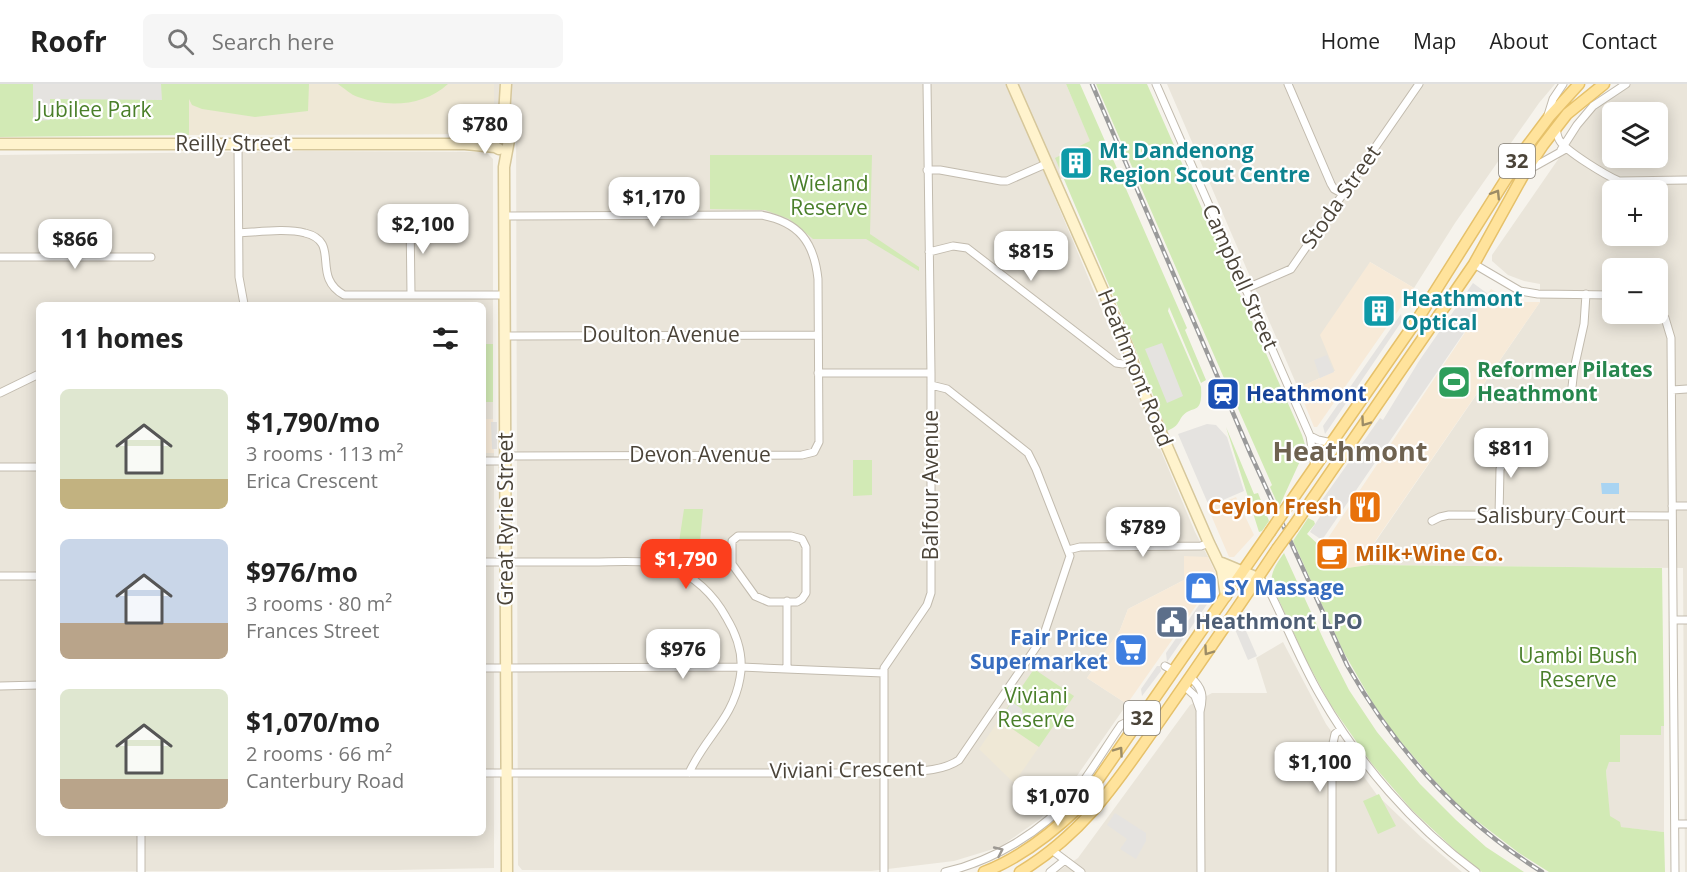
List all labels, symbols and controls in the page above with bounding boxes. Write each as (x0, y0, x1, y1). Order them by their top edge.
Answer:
search box (143, 14, 563, 68)
text: Roofr (30, 22, 107, 60)
icon: search (164, 25, 197, 58)
text: Search here (212, 26, 334, 56)
text: Home (1321, 27, 1380, 55)
text: Map (1413, 27, 1456, 55)
text: About (1489, 27, 1549, 55)
text: Contact (1582, 27, 1657, 55)
park label: Jubilee Park (35, 95, 151, 123)
map controls (1602, 102, 1668, 324)
button: layers (1602, 102, 1668, 168)
pin: $780 (449, 104, 521, 155)
text: $780 (462, 110, 508, 137)
street label: Reilly Street (175, 129, 291, 157)
place label: Mt Dandenong Region Scout Centre (1099, 136, 1310, 188)
street label: Stoda Street (1294, 139, 1386, 254)
road number: 32 (1499, 144, 1535, 178)
building icon: Mt Dandenong Region Scout Centre (1058, 145, 1094, 181)
park label: Wieland Reserve (789, 169, 869, 221)
pin: $1,170 (605, 177, 703, 228)
button: + (1602, 180, 1668, 246)
text: $1,170 (623, 183, 685, 210)
one-way arrow (1488, 190, 1499, 201)
street label: Campbell Street (1196, 199, 1286, 354)
pin: $2,100 (374, 204, 472, 255)
text: $2,100 (392, 210, 454, 237)
pin: $866 (39, 219, 111, 270)
text: $866 (52, 225, 98, 252)
pin: $815 (995, 231, 1067, 282)
text: $815 (1008, 237, 1054, 264)
button: − (1602, 258, 1668, 324)
place label: Heathmont Optical (1402, 284, 1523, 336)
street label: Heathmont Road (1092, 285, 1180, 450)
building icon: Heathmont Optical (1361, 293, 1397, 329)
text: 11 homes (60, 320, 184, 356)
street label: Doulton Avenue (582, 320, 740, 348)
icon: filters (429, 322, 462, 355)
place label: Reformer Pilates Heathmont (1477, 355, 1653, 407)
sports icon: Reformer Pilates Heathmont (1436, 364, 1472, 400)
station icon: Heathmont (1205, 376, 1241, 412)
place label: Heathmont (1246, 379, 1367, 407)
text: $1,790/mo (246, 404, 380, 440)
street label: Balfour Avenue (916, 410, 944, 560)
icon: home (108, 413, 180, 485)
one-way arrow (1361, 416, 1372, 427)
pin: $811 (1475, 428, 1547, 479)
street label: Great Ryrie Street (491, 432, 519, 606)
district label: Heathmont (1272, 432, 1428, 469)
text: $811 (1488, 434, 1534, 461)
text: 3 rooms · 113 m² (246, 440, 404, 467)
street label: Devon Avenue (629, 440, 771, 468)
text: Erica Crescent (246, 467, 378, 494)
restaurant icon: Ceylon Fresh (1347, 489, 1383, 525)
place label: Ceylon Fresh (1208, 492, 1342, 520)
street label: Salisbury Court (1477, 501, 1625, 529)
pin: $789 (1107, 507, 1179, 558)
text: $789 (1120, 513, 1166, 540)
cafe icon: Milk+Wine Co. (1314, 536, 1350, 572)
pin: $1,790 (637, 539, 735, 590)
place label: Milk+Wine Co. (1355, 539, 1503, 567)
text: $1,790 (655, 545, 717, 572)
text: $976/mo (246, 554, 358, 590)
icon: home (108, 563, 180, 635)
shop icon: SY Massage (1183, 570, 1219, 606)
place label: SY Massage (1224, 573, 1344, 601)
text: 3 rooms · 80 m² (246, 590, 392, 617)
public building icon: Heathmont LPO (1154, 604, 1190, 640)
place label: Heathmont LPO (1195, 607, 1363, 635)
text: Frances Street (246, 617, 379, 644)
place label: Fair Price Supermarket (970, 623, 1108, 675)
pin: $976 (647, 629, 719, 680)
supermarket icon: Fair Price Supermarket (1113, 632, 1149, 668)
text: $976 (660, 635, 706, 662)
park label: Uambi Bush Reserve (1518, 641, 1638, 693)
one-way arrow (1204, 645, 1215, 656)
park label: Viviani Reserve (997, 681, 1075, 733)
road number: 32 (1124, 701, 1160, 735)
text: $1,070/mo (246, 704, 380, 740)
icon: home (108, 713, 180, 785)
text: 2 rooms · 66 m² (246, 740, 392, 767)
pin: $1,100 (1271, 742, 1369, 793)
one-way arrow (1112, 747, 1123, 758)
text: $1,100 (1289, 748, 1351, 775)
street label: Viviani Crescent (769, 754, 925, 784)
text: Canterbury Road (246, 767, 404, 794)
pin: $1,070 (1009, 776, 1107, 827)
text: $1,070 (1027, 782, 1089, 809)
one-way arrow (993, 847, 1004, 859)

